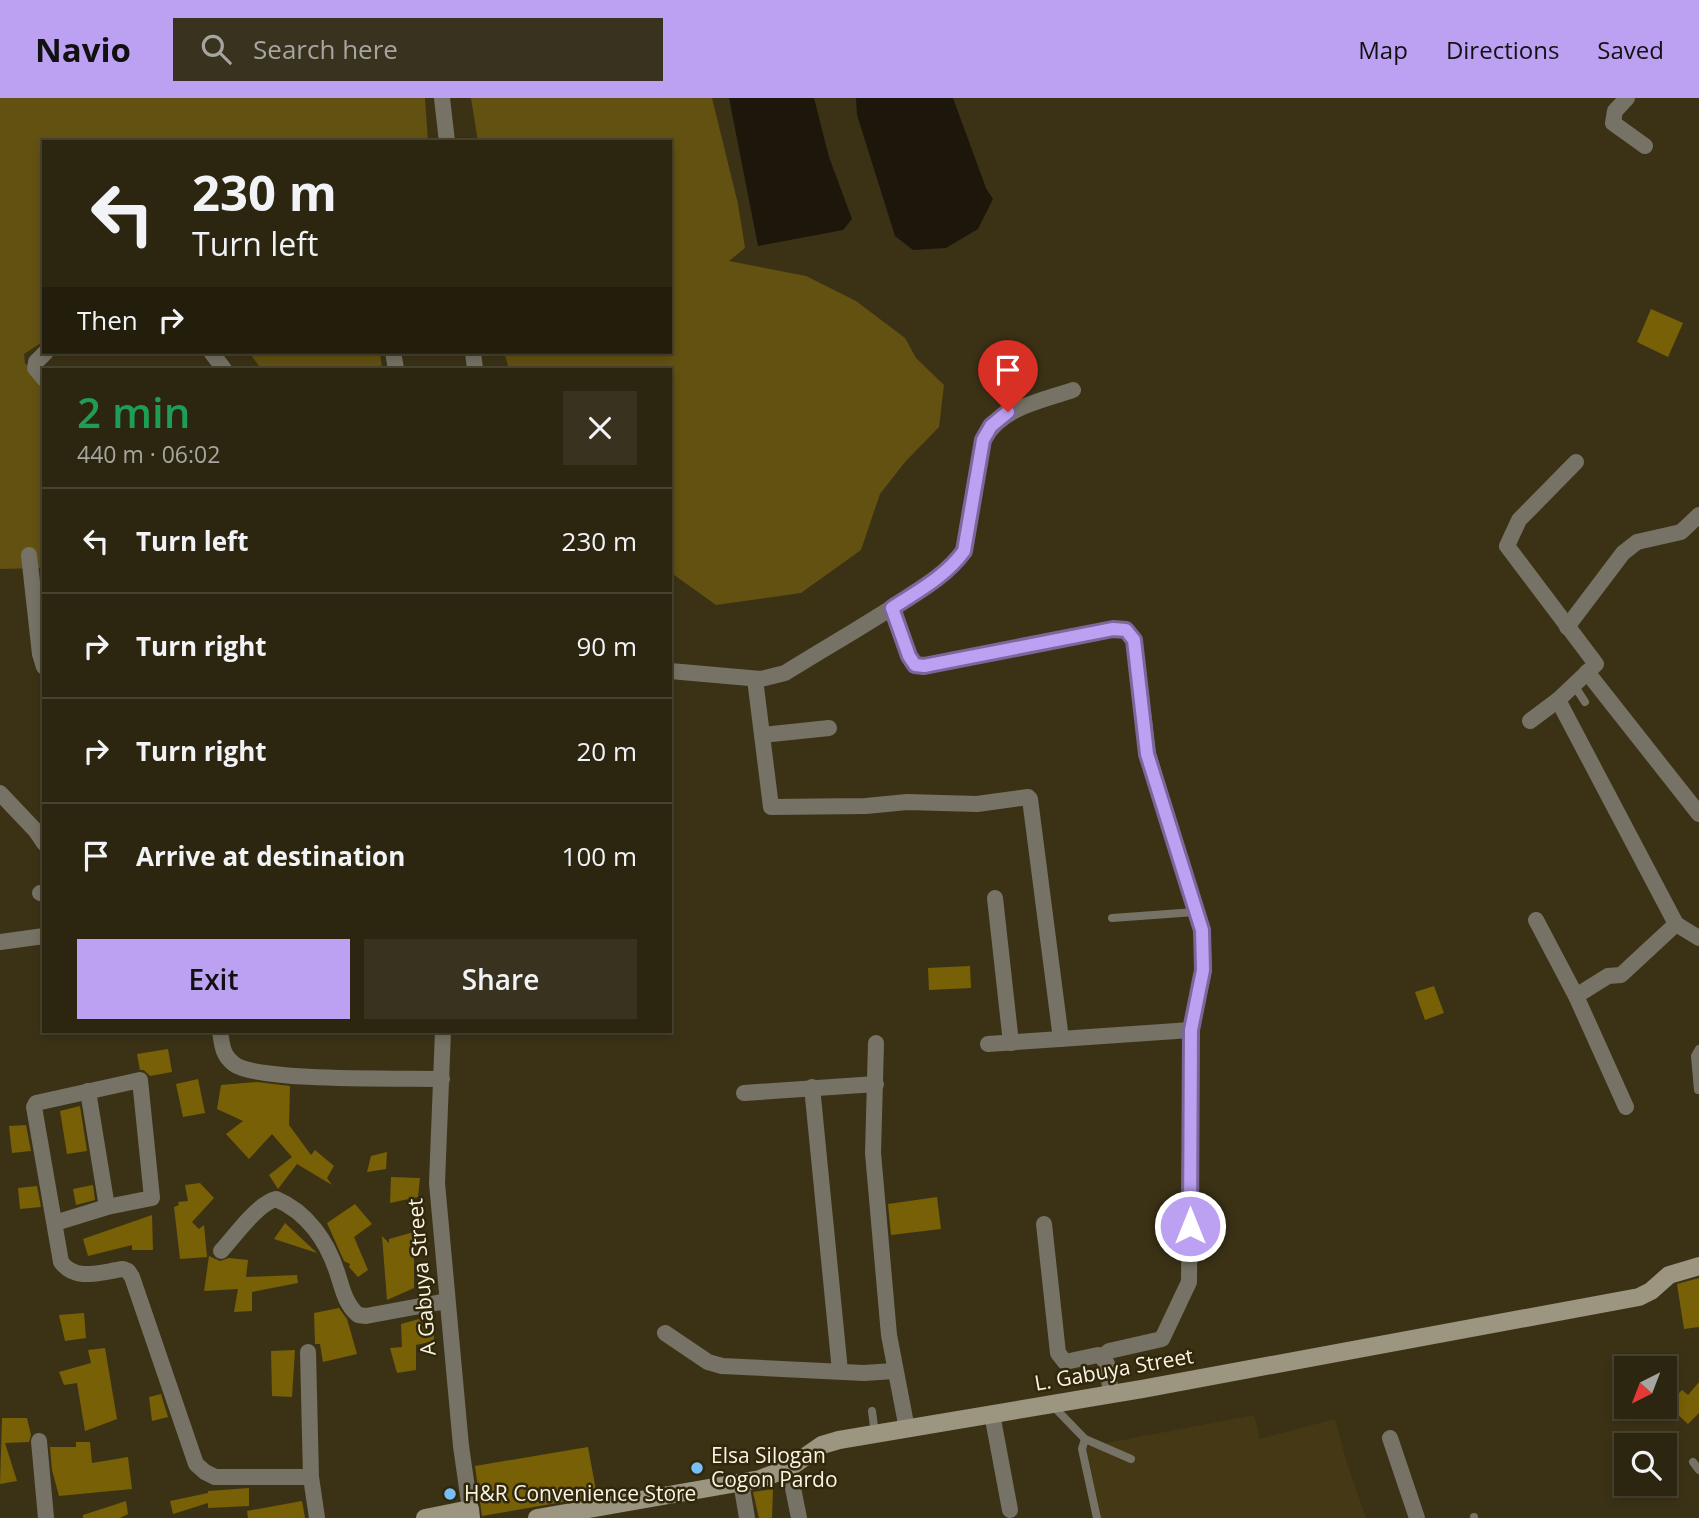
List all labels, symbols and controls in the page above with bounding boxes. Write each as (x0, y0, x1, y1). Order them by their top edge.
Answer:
search box (173, 18, 663, 81)
text: Navio (35, 27, 131, 72)
icon: search (197, 30, 235, 68)
text: Search here (253, 31, 398, 67)
text: Map (1358, 33, 1408, 66)
text: Directions (1446, 33, 1559, 66)
text: Saved (1597, 33, 1664, 66)
text: 230 m (192, 159, 337, 225)
icon: left (77, 168, 168, 259)
text: Turn left (192, 222, 318, 265)
icon: right (152, 301, 190, 339)
text: Then (77, 302, 138, 338)
pin (978, 340, 1038, 412)
icon: arrive (989, 351, 1027, 389)
text: 2 min (77, 383, 190, 440)
button: close (563, 391, 637, 465)
text: 440 m · 06:02 (77, 438, 220, 470)
icon: left (77, 522, 115, 560)
text: Turn left (136, 523, 248, 559)
text: 230 m (562, 523, 637, 559)
icon: right (77, 627, 115, 665)
text: Turn right (136, 628, 267, 664)
text: 90 m (576, 628, 637, 664)
icon: right (77, 732, 115, 770)
text: Turn right (136, 733, 267, 769)
text: 20 m (576, 733, 637, 769)
icon: arrive (77, 837, 115, 875)
text: Arrive at destination (136, 838, 405, 874)
text: 100 m (562, 838, 637, 874)
button: Exit (77, 939, 350, 1019)
button: Share (364, 939, 637, 1019)
position arrow (1153, 1189, 1227, 1263)
street label: A Gabuya Street (400, 1197, 442, 1357)
street label: L. Gabuya Street (1032, 1341, 1195, 1397)
north arrow (1614, 1356, 1676, 1419)
map controls (1614, 1356, 1677, 1496)
button: search (1614, 1433, 1677, 1496)
place label: Elsa Silogan Cogon Pardo (711, 1441, 838, 1493)
marker: Elsa Silogan Cogon Pardo (689, 1460, 705, 1476)
place label: H&R Convenience Store (464, 1479, 696, 1507)
marker: H&R Convenience Store (442, 1486, 458, 1502)

